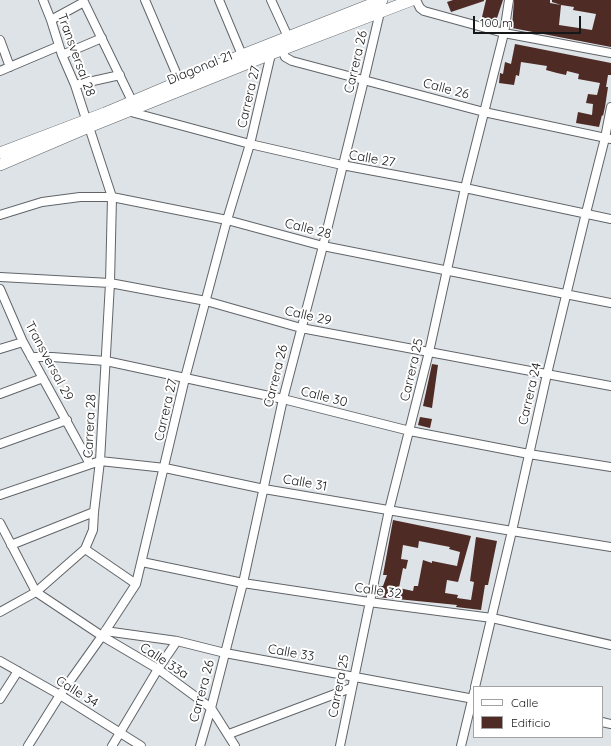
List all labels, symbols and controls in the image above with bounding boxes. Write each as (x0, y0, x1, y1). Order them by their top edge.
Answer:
scale bar (475, 8, 583, 34)
street label: Transversal 28 (54, 11, 98, 99)
text: 100 m (480, 15, 513, 30)
street label: Carrera 26 (341, 29, 371, 95)
street label: Diagonal 21 (165, 48, 235, 88)
street label: Carrera 27 (234, 64, 264, 130)
street label: Calle 26 (421, 75, 471, 103)
street label: Calle 27 (348, 147, 396, 171)
street label: Calle 28 (283, 216, 333, 242)
street label: Calle 29 (283, 303, 333, 329)
street label: Transversal 29 (22, 319, 76, 403)
street label: Carrera 25 (397, 337, 427, 403)
street label: Carrera 26 (261, 343, 291, 409)
street label: Carrera 24 (515, 361, 545, 427)
street label: Carrera 27 (151, 377, 181, 443)
street label: Calle 30 (299, 384, 349, 410)
street label: Carrera 28 (81, 394, 99, 458)
street label: Calle 31 (282, 471, 328, 495)
street label: Calle 32 (354, 580, 402, 602)
street label: Calle 33a (137, 640, 191, 682)
street label: Calle 33 (267, 641, 315, 665)
street label: Carrera 25 (325, 653, 353, 719)
street label: Carrera 26 (186, 658, 218, 724)
street label: Calle 34 (53, 673, 101, 711)
legend (473, 686, 603, 738)
text: Calle (511, 695, 538, 710)
text: Edificio (511, 715, 551, 730)

